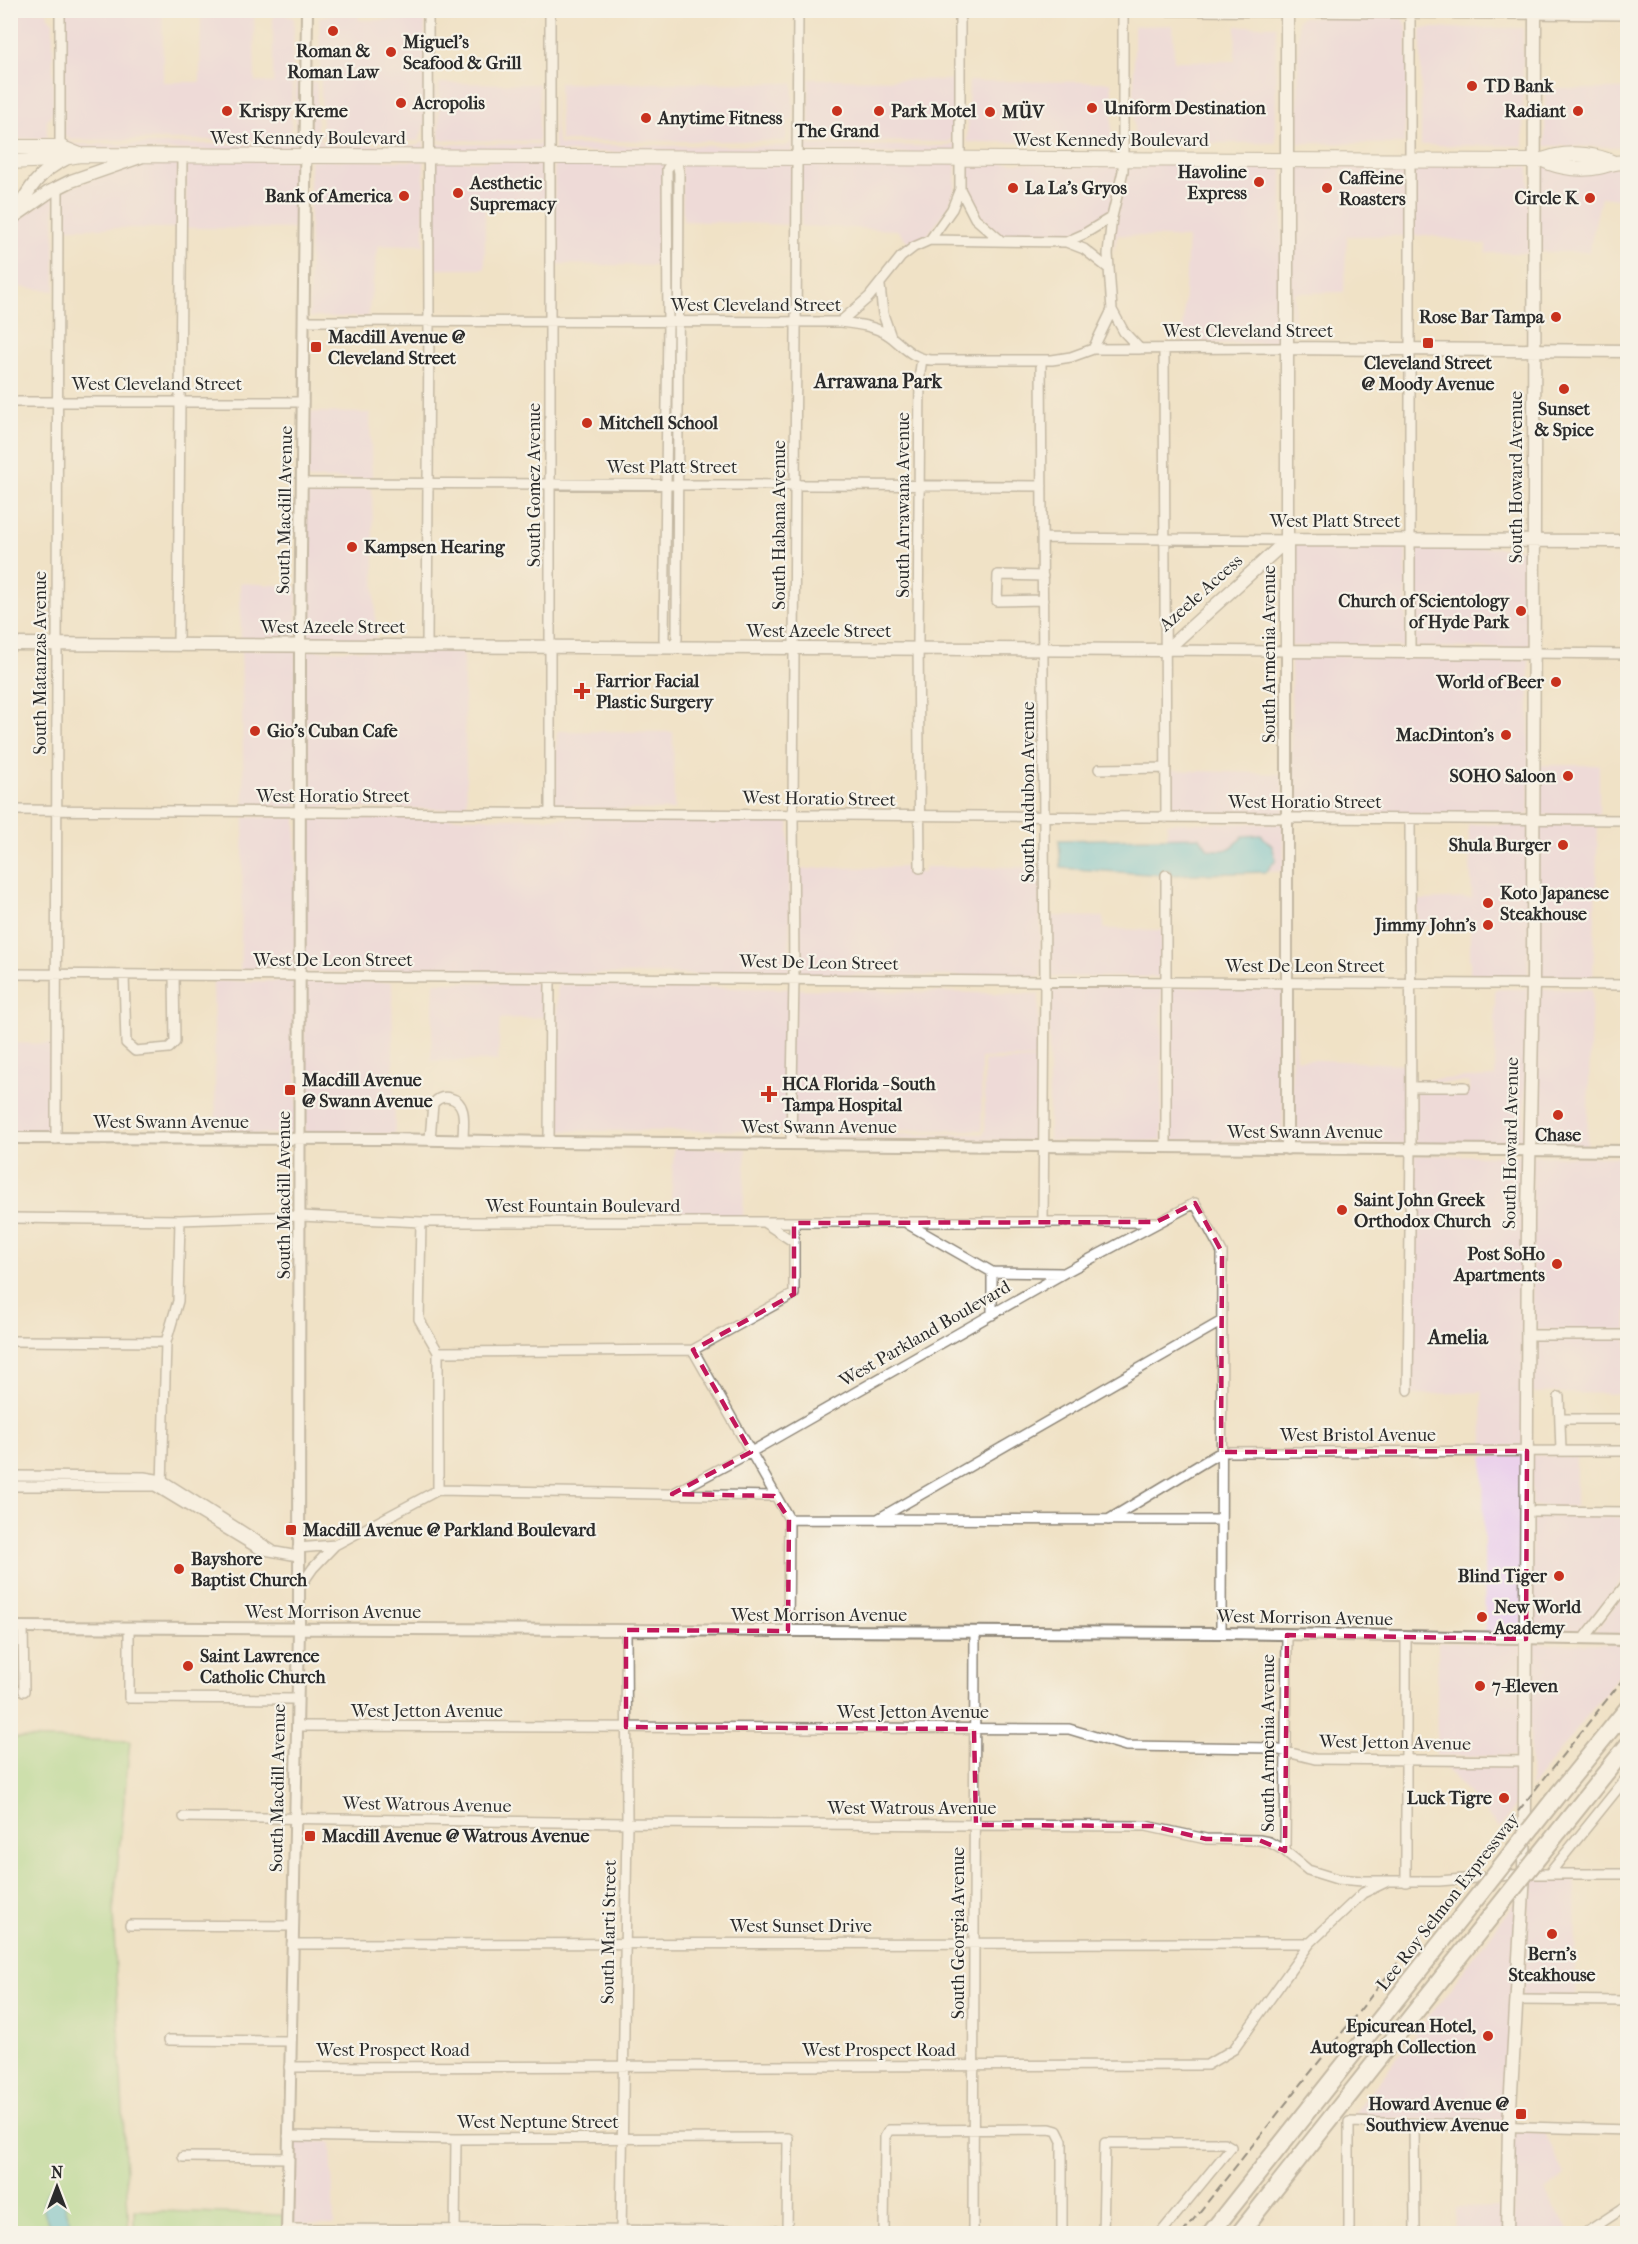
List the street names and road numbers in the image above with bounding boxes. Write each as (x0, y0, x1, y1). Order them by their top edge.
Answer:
street label: West Kennedy Boulevard (209, 128, 406, 149)
street label: West Kennedy Boulevard (1012, 130, 1209, 151)
street label: West Cleveland Street (670, 295, 842, 316)
street label: West Cleveland Street (1162, 321, 1334, 342)
street label: West Cleveland Street (71, 374, 243, 395)
street label: South Howard Avenue (1506, 391, 1527, 563)
street label: South Gomez Avenue (524, 403, 545, 567)
street label: South Arrawana Avenue (893, 412, 914, 598)
street label: South Macdill Avenue (273, 425, 297, 594)
street label: South Habana Avenue (769, 440, 790, 610)
street label: West Platt Street (606, 457, 738, 478)
street label: West Platt Street (1269, 511, 1401, 532)
street label: Azeele Access (1154, 550, 1247, 637)
street label: South Armenia Avenue (1259, 565, 1280, 743)
street label: South Matanzas Avenue (30, 571, 51, 755)
street label: West Azeele Street (260, 617, 406, 638)
street label: West Azeele Street (746, 621, 892, 642)
street label: South Audubon Avenue (1018, 701, 1039, 883)
street label: West Horatio Street (255, 786, 410, 807)
street label: West Horatio Street (741, 787, 896, 811)
street label: West Horatio Street (1227, 792, 1382, 813)
street label: West De Leon Street (252, 950, 413, 971)
street label: West De Leon Street (738, 951, 899, 975)
street label: West De Leon Street (1224, 956, 1385, 977)
street label: South Howard Avenue (1499, 1057, 1523, 1229)
street label: South Macdill Avenue (274, 1111, 295, 1279)
street label: West Swann Avenue (92, 1112, 249, 1133)
street label: West Swann Avenue (740, 1117, 897, 1138)
street label: West Swann Avenue (1226, 1122, 1383, 1143)
street label: West Fountain Boulevard (485, 1196, 680, 1217)
street label: West Parkland Boulevard (835, 1276, 1015, 1392)
street label: West Bristol Avenue (1279, 1425, 1436, 1446)
street label: West Morrison Avenue (244, 1602, 421, 1623)
street label: West Morrison Avenue (730, 1605, 907, 1626)
street label: West Morrison Avenue (1216, 1606, 1393, 1630)
street label: South Armenia Avenue (1258, 1654, 1279, 1832)
street label: West Jetton Avenue (350, 1701, 503, 1722)
street label: West Jetton Avenue (836, 1702, 989, 1723)
street label: South Macdill Avenue (266, 1703, 290, 1872)
street label: West Jetton Avenue (1318, 1731, 1471, 1755)
street label: West Watrous Avenue (341, 1793, 512, 1817)
street label: West Watrous Avenue (827, 1798, 996, 1819)
street label: Lee Roy Selmon Expressway (1372, 1808, 1525, 1995)
street label: South Georgia Avenue (948, 1847, 969, 2019)
street label: South Marti Street (597, 1859, 621, 2004)
street label: West Sunset Drive (729, 1916, 872, 1937)
street label: West Prospect Road (315, 2040, 470, 2061)
street label: West Prospect Road (801, 2040, 956, 2061)
street label: West Neptune Street (456, 2112, 619, 2133)

